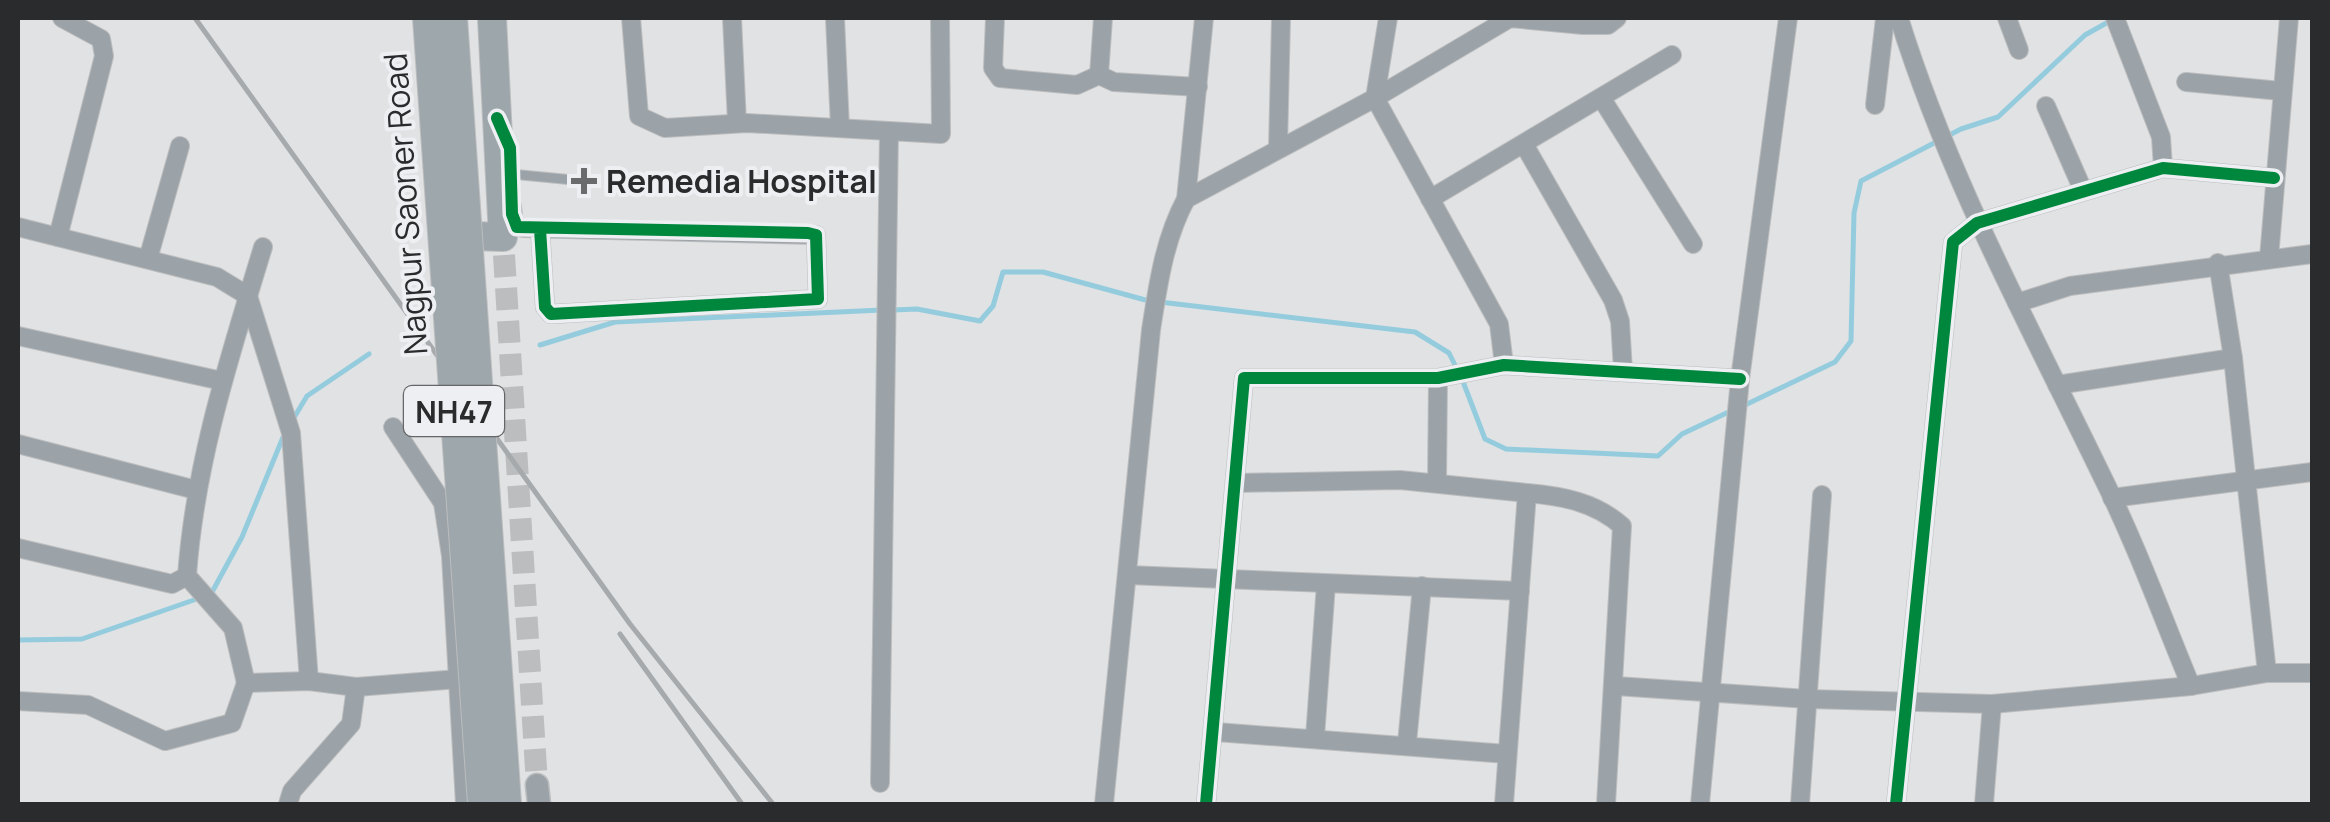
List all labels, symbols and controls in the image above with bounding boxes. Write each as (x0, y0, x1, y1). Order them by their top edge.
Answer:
street label: Nagpur Saoner Road (373, 52, 437, 356)
place label: Remedia Hospital (606, 159, 877, 203)
marker: Remedia Hospital (571, 168, 597, 194)
road number: NH47 (404, 386, 504, 436)

